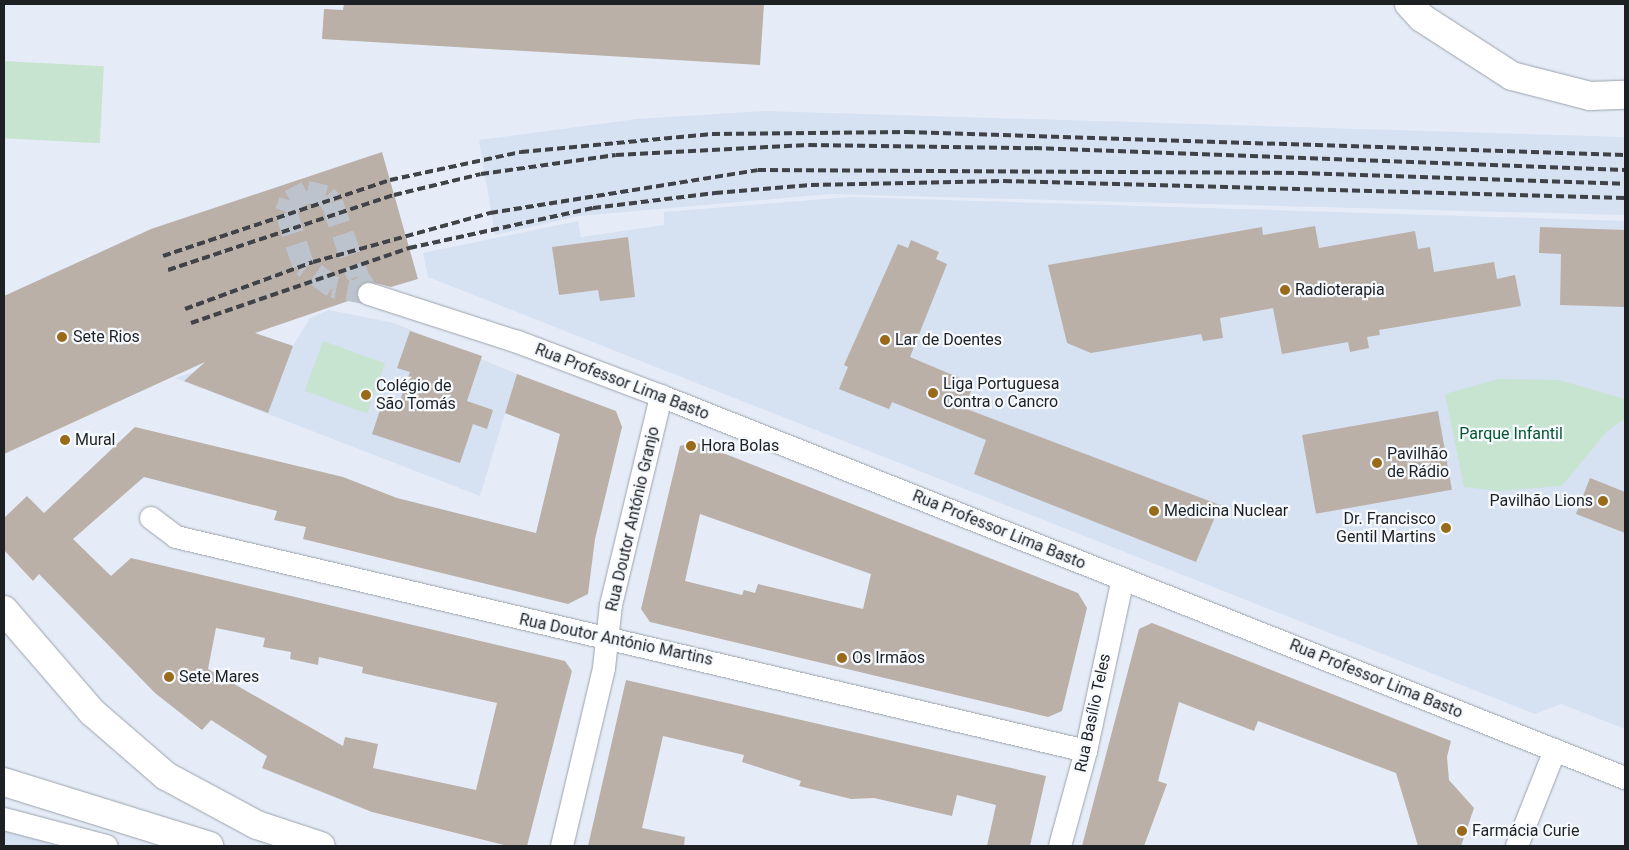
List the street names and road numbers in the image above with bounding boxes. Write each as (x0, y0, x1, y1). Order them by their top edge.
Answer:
street label: Rua Professor Lima Basto (532, 340, 712, 424)
street label: Rua Doutor António Granjo (602, 425, 664, 613)
street label: Rua Professor Lima Basto (910, 486, 1088, 574)
street label: Rua Doutor António Martins (517, 610, 715, 670)
street label: Rua Professor Lima Basto (1287, 635, 1465, 723)
street label: Rua Basílio Teles (1071, 652, 1115, 774)

